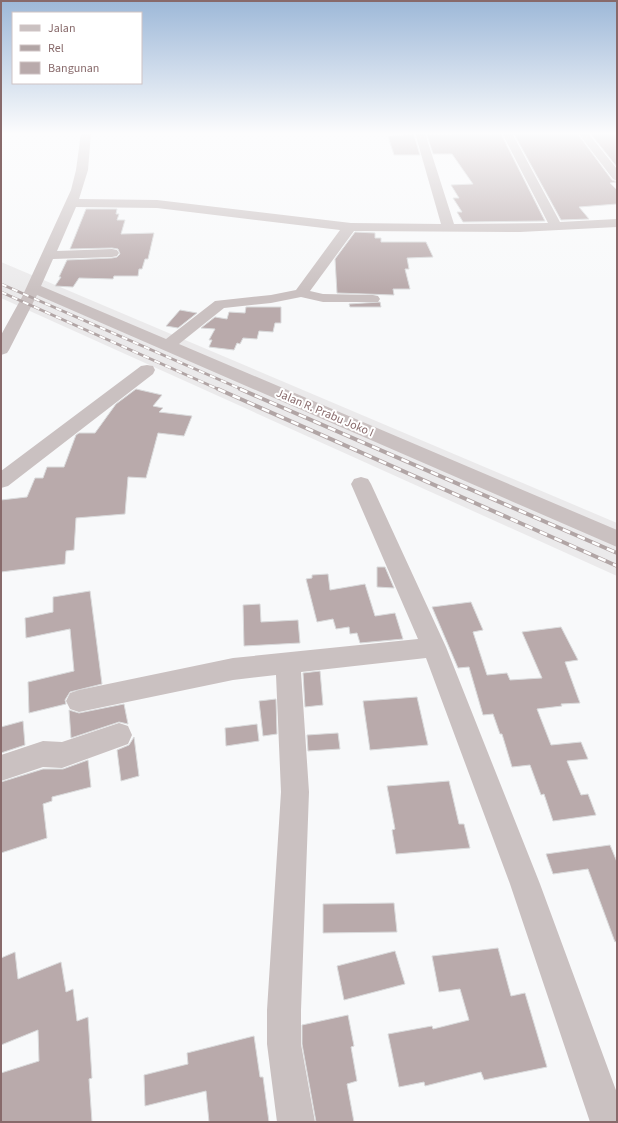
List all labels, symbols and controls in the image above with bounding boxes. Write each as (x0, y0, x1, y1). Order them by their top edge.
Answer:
legend (12, 12, 142, 84)
text: Jalan (48, 20, 75, 37)
text: Rel (48, 40, 64, 57)
text: Bangunan (48, 60, 99, 77)
street label: Jalan R. Prabu Joko I (274, 385, 376, 441)

